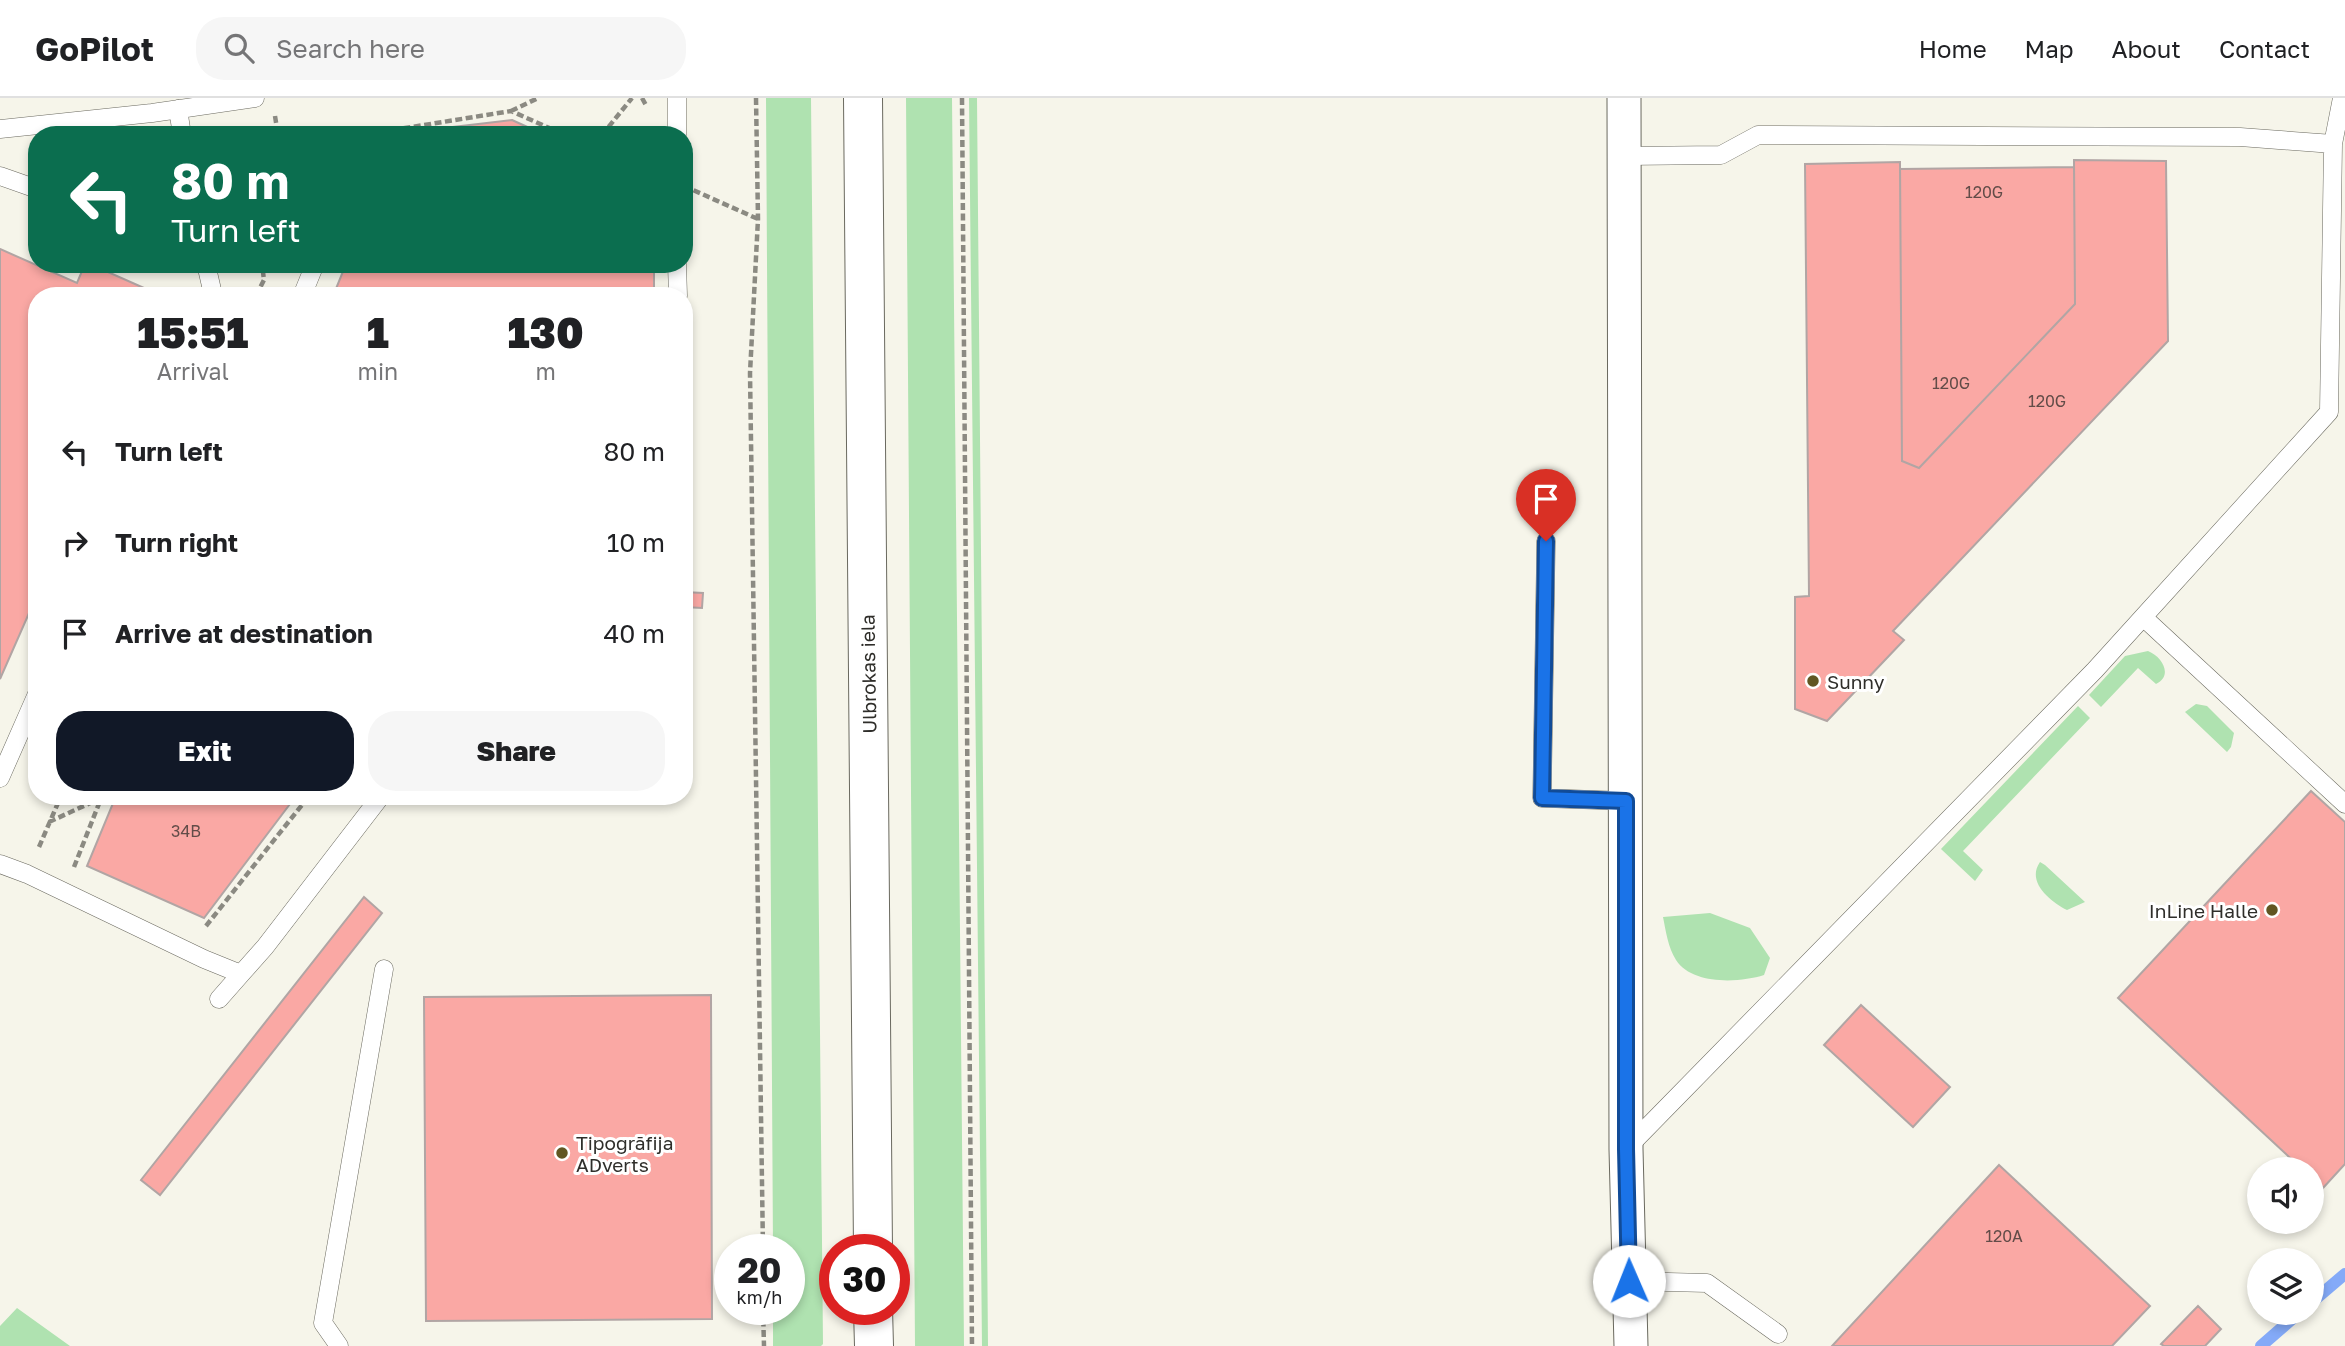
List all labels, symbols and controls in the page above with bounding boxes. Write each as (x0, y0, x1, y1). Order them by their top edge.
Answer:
search box (196, 17, 686, 80)
text: GoPilot (35, 29, 154, 68)
icon: search (220, 29, 258, 67)
text: Search here (276, 33, 425, 64)
text: Home (1919, 34, 1987, 63)
text: Map (2025, 34, 2074, 63)
text: About (2112, 34, 2181, 63)
text: Contact (2219, 34, 2310, 63)
text: 80 m (171, 151, 289, 210)
icon: left (56, 154, 147, 245)
house number: 120G (1965, 182, 2003, 202)
text: Turn left (171, 211, 300, 249)
text: 15:51 (137, 307, 248, 357)
text: 1 (367, 307, 389, 357)
text: 130 (507, 307, 584, 357)
text: Arrival (157, 357, 229, 385)
text: min (358, 357, 398, 385)
text: m (535, 357, 556, 385)
house number: 120G (1932, 373, 1970, 393)
house number: 120G (2028, 391, 2066, 411)
icon: left (56, 433, 94, 471)
text: Turn left (115, 436, 223, 467)
text: 80 m (604, 436, 665, 467)
pin (1516, 469, 1576, 541)
icon: arrive (1527, 480, 1565, 518)
icon: right (56, 524, 94, 562)
text: Turn right (115, 527, 238, 558)
text: 10 m (607, 527, 665, 558)
street label: Ulbrokas iela (855, 614, 881, 734)
icon: arrive (56, 615, 94, 653)
text: Arrive at destination (115, 618, 373, 649)
text: 40 m (604, 618, 665, 649)
place label: Sunny (1827, 670, 1885, 693)
marker: Sunny (1805, 673, 1821, 689)
button: Exit (56, 711, 354, 791)
button: Share (368, 711, 665, 791)
house number: 34B (171, 821, 201, 841)
place label: InLine Halle (2149, 899, 2258, 922)
marker: InLine Halle (2264, 902, 2280, 918)
place label: Tipogrāfija ADverts (576, 1131, 673, 1176)
marker: Tipogrāfija ADverts (554, 1145, 570, 1161)
map controls (2247, 1157, 2324, 1325)
button: sound (2247, 1157, 2324, 1234)
house number: 120A (1985, 1226, 2023, 1246)
speed limit sign: 30 (819, 1234, 910, 1325)
position arrow (1592, 1244, 1666, 1318)
button: layers (2247, 1248, 2324, 1325)
text: 20 (737, 1249, 782, 1291)
text: km/h (737, 1286, 782, 1308)

